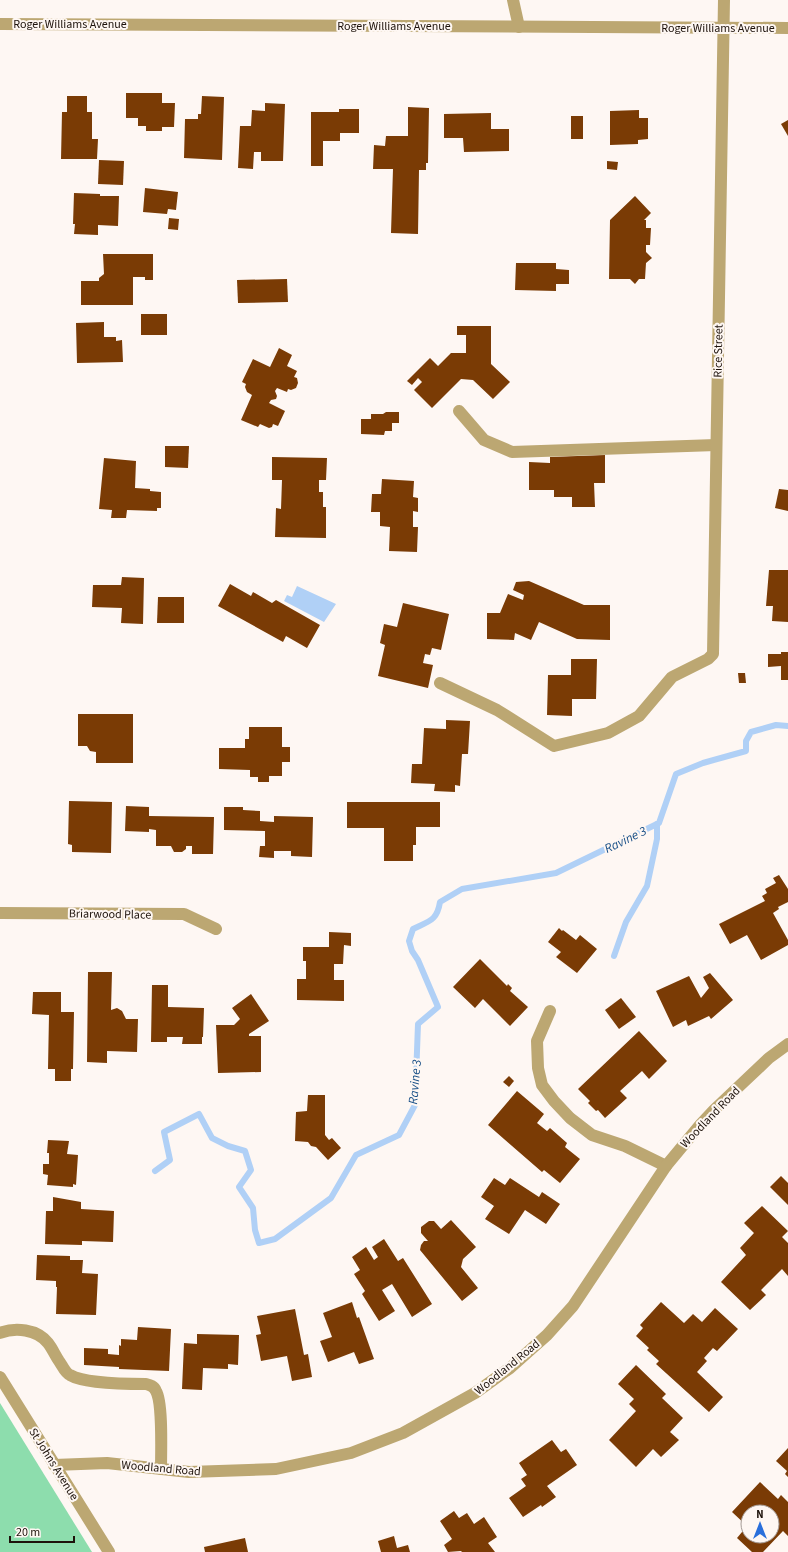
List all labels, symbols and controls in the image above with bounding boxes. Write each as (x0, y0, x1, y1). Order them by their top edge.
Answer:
street label: Roger Williams Avenue (13, 16, 127, 33)
street label: Roger Williams Avenue (337, 18, 451, 35)
street label: Roger Williams Avenue (661, 20, 775, 37)
street label: Rice Street (710, 324, 727, 378)
water label: Ravine 3 (601, 822, 650, 858)
street label: Briarwood Place (69, 905, 151, 924)
water label: Ravine 3 (404, 1059, 426, 1105)
street label: Woodland Road (677, 1083, 744, 1152)
street label: Woodland Road (471, 1336, 544, 1399)
street label: St Johns Avenue (25, 1425, 83, 1504)
street label: Woodland Road (121, 1457, 201, 1480)
north arrow (740, 1504, 780, 1544)
text: N (756, 1507, 764, 1522)
scale bar (10, 1518, 74, 1544)
text: 20 m (16, 1524, 40, 1541)

